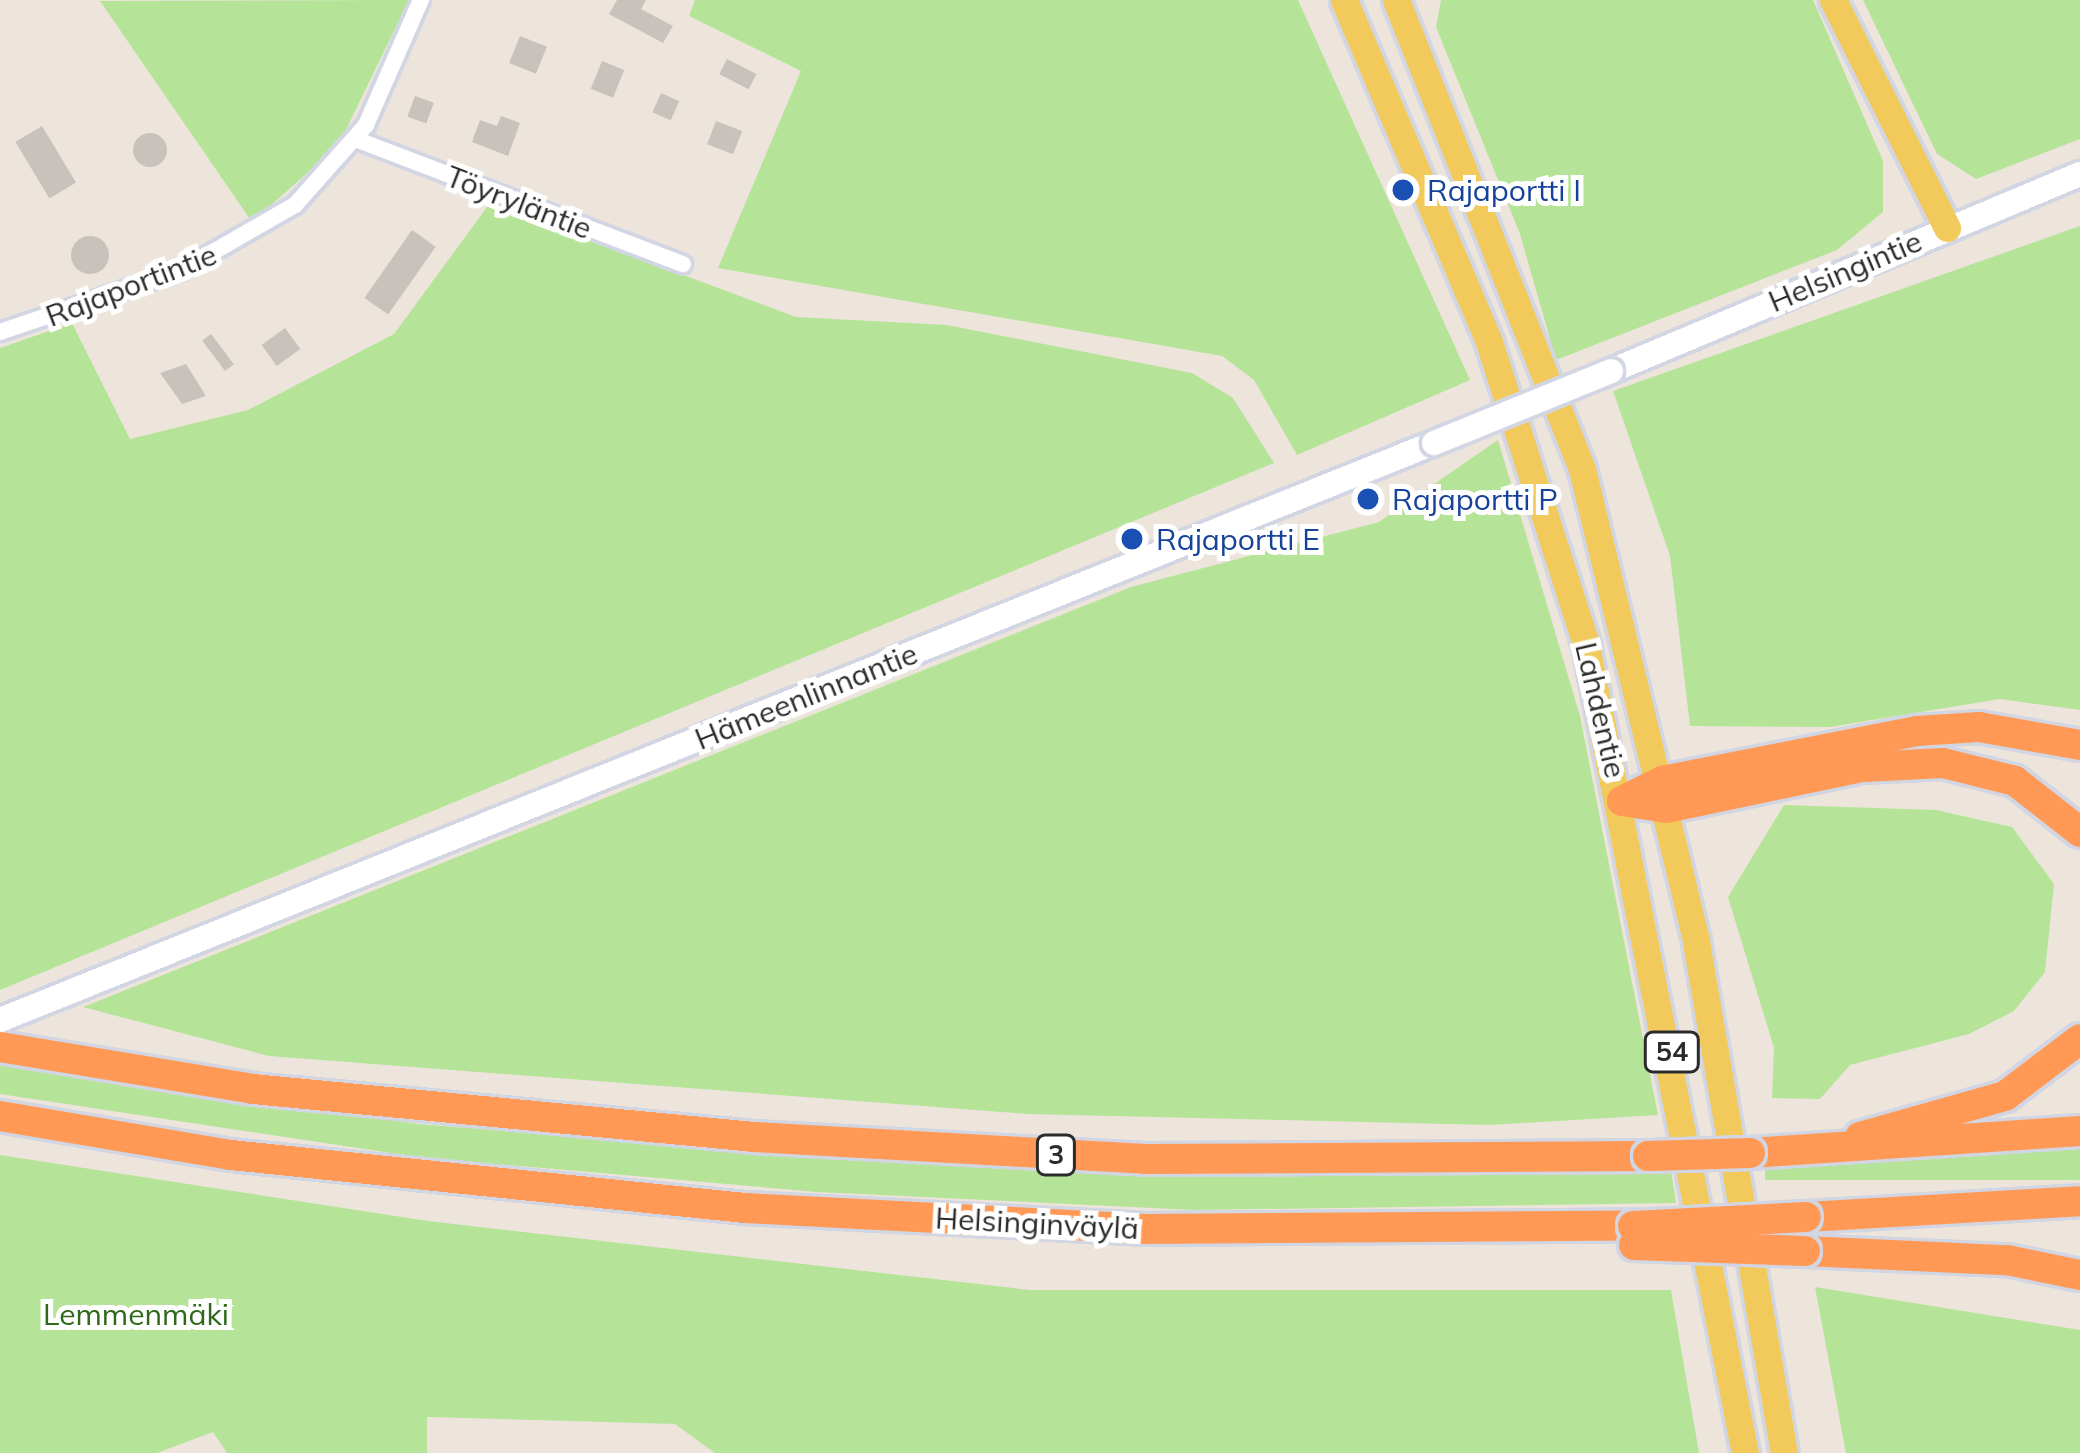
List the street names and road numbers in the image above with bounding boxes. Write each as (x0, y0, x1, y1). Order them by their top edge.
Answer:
street label: Töyryläntie (441, 158, 597, 246)
street label: Helsingintie (1763, 223, 1927, 319)
street label: Rajaportintie (41, 236, 221, 334)
street label: Hämeenlinnantie (690, 635, 922, 757)
street label: Lahdentie (1568, 639, 1634, 781)
road number: 54 (1642, 1031, 1702, 1073)
road number: 3 (1035, 1134, 1077, 1176)
street label: Helsinginväylä (934, 1200, 1140, 1246)

